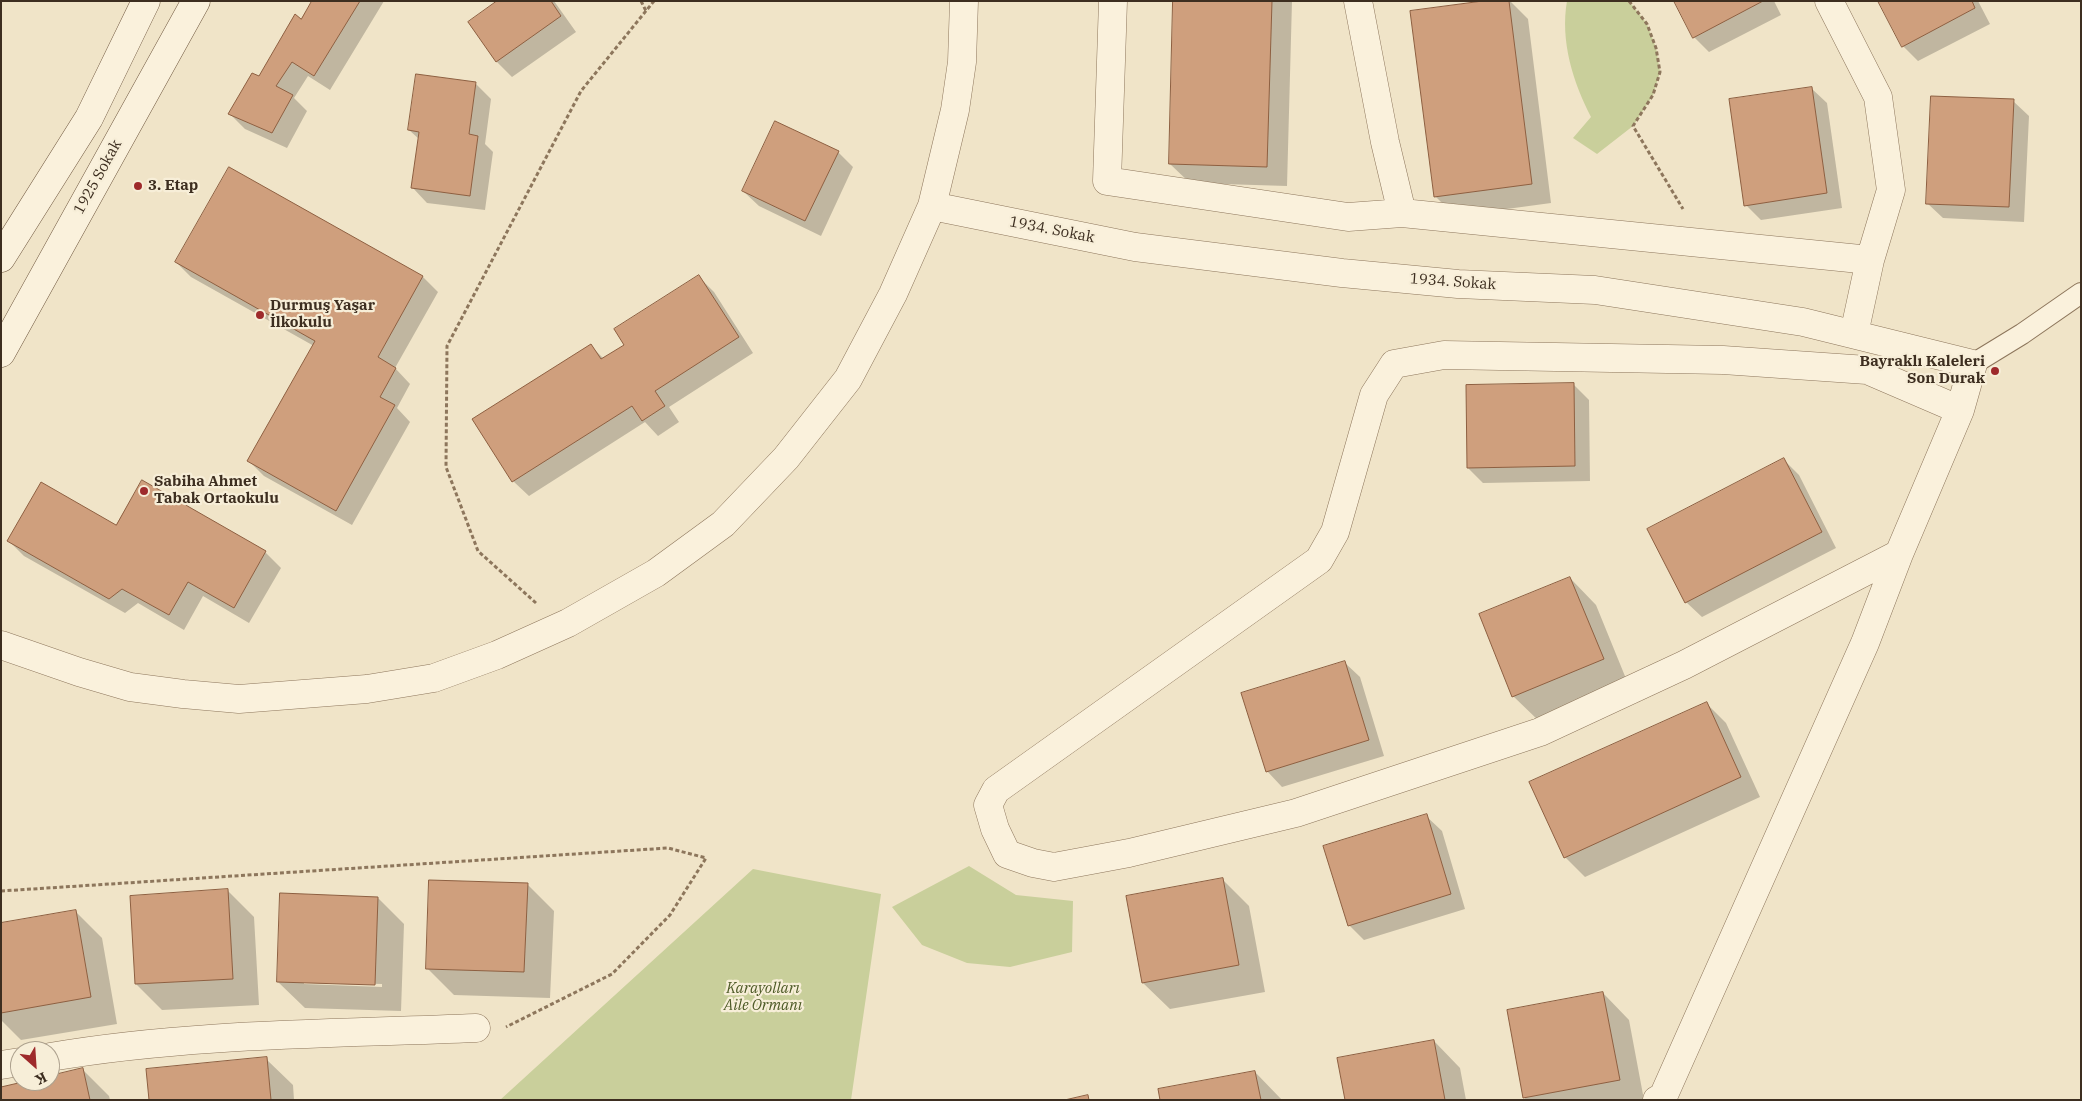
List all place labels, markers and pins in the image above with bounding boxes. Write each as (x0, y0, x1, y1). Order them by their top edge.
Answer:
place label: 3. Etap (148, 177, 198, 195)
marker: 3. Etap (132, 180, 144, 192)
place label: Durmuş Yaşar İlkokulu (270, 297, 375, 332)
marker: Durmuş Yaşar İlkokulu (254, 309, 266, 321)
place label: Bayraklı Kaleleri Son Durak (1860, 353, 1985, 388)
marker: Bayraklı Kaleleri Son Durak (1989, 365, 2001, 377)
place label: Sabiha Ahmet Tabak Ortaokulu (154, 473, 279, 508)
marker: Sabiha Ahmet Tabak Ortaokulu (138, 485, 150, 497)

